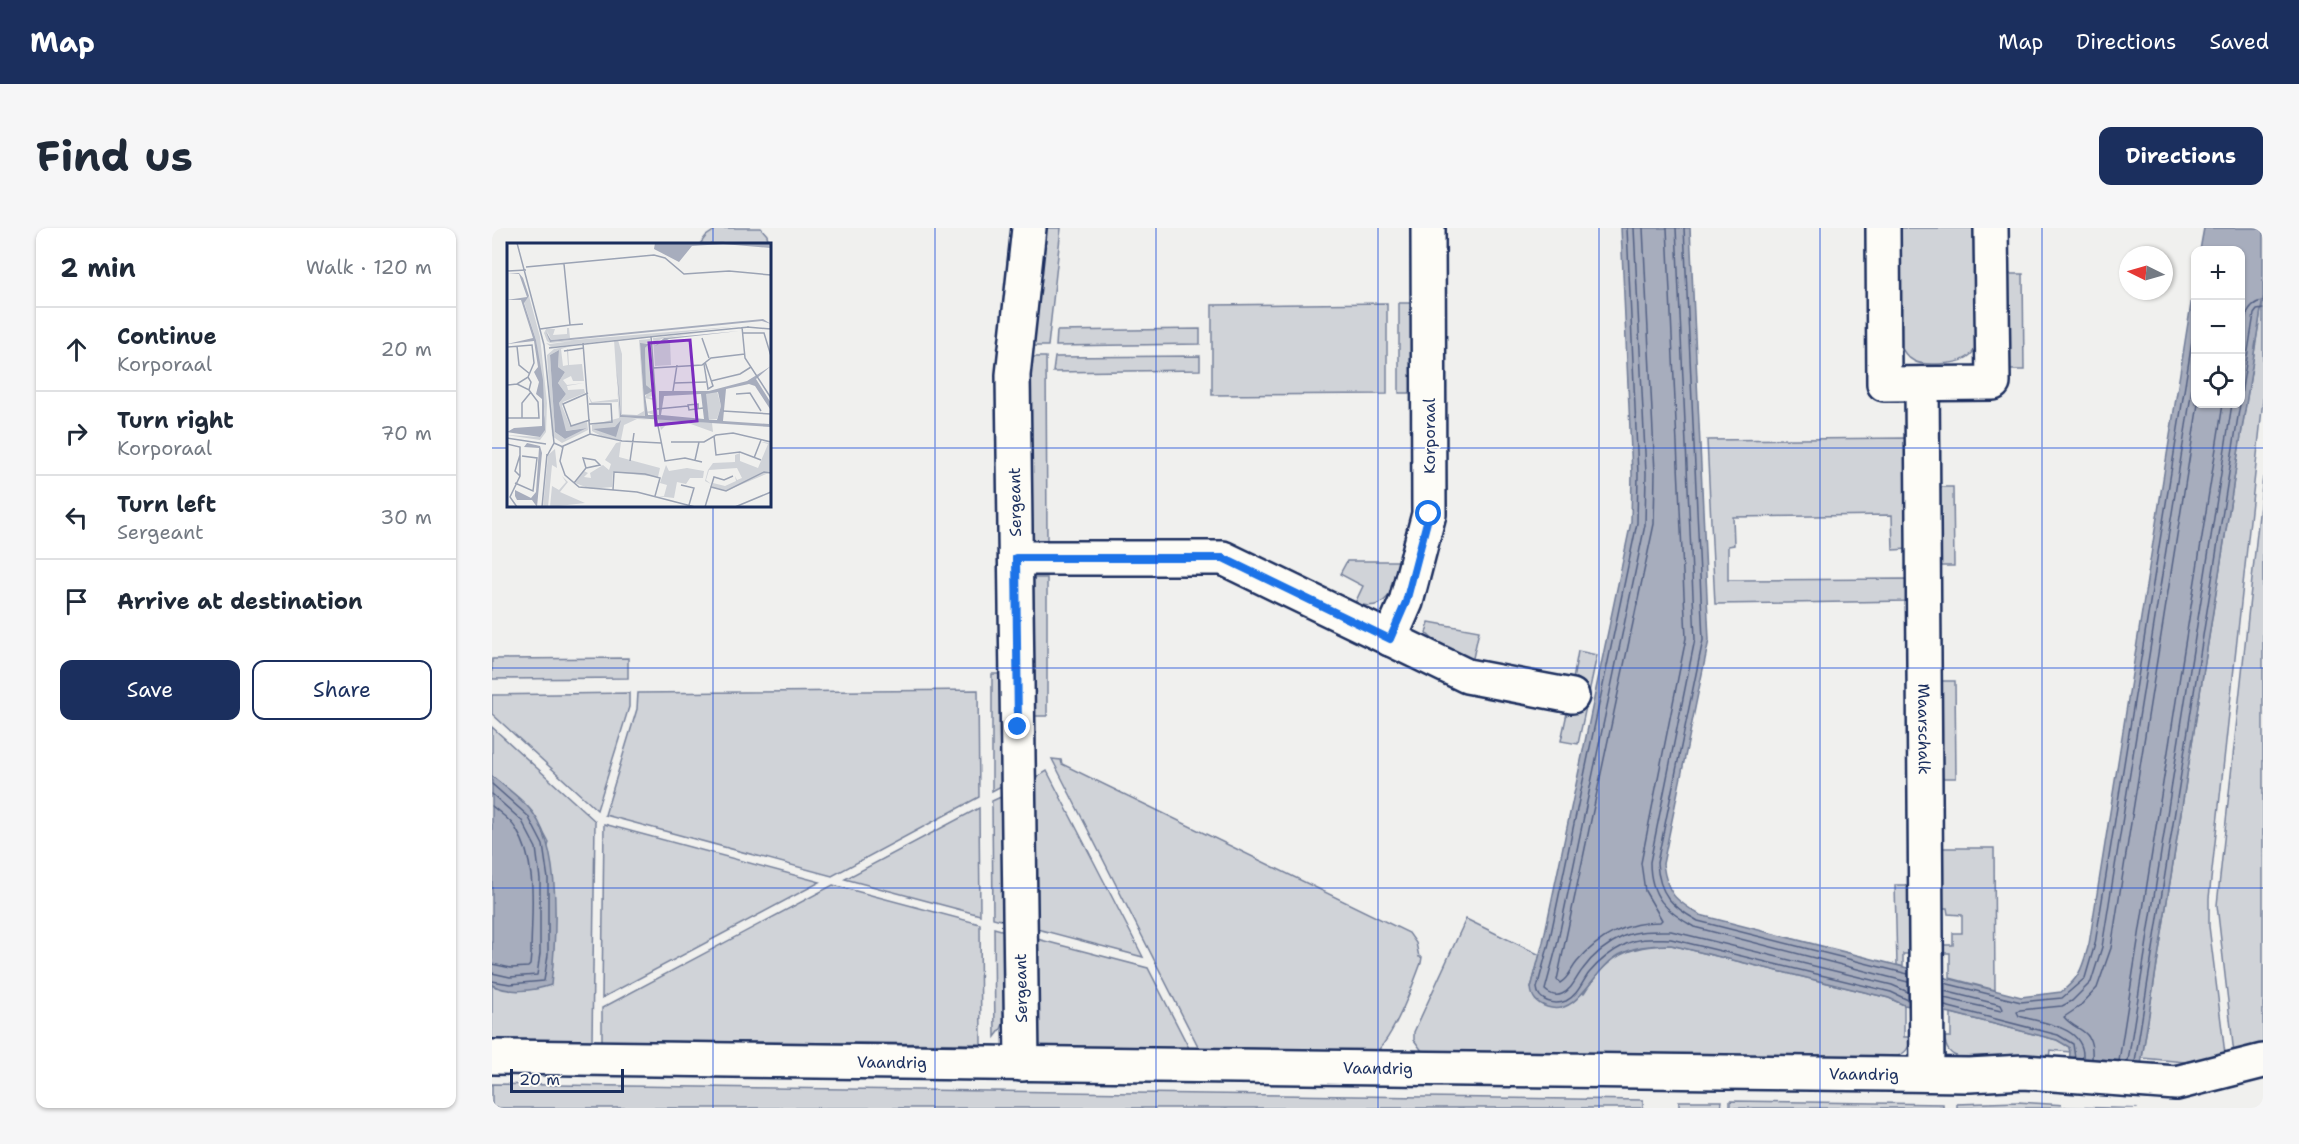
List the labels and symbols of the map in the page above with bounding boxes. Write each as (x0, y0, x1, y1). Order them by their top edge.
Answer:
inset map (507, 243, 771, 507)
north arrow (2119, 246, 2173, 300)
street label: Korporaal (1419, 398, 1440, 474)
street label: Sergeant (1004, 467, 1026, 537)
route start (1415, 500, 1441, 526)
street label: Maarschalk (1914, 683, 1935, 775)
route end (1004, 713, 1030, 739)
street label: Sergeant (1010, 953, 1032, 1023)
street label: Vaandrig (857, 1051, 927, 1073)
street label: Vaandrig (1343, 1057, 1413, 1079)
street label: Vaandrig (1829, 1063, 1899, 1085)
scale bar (510, 1066, 624, 1094)

